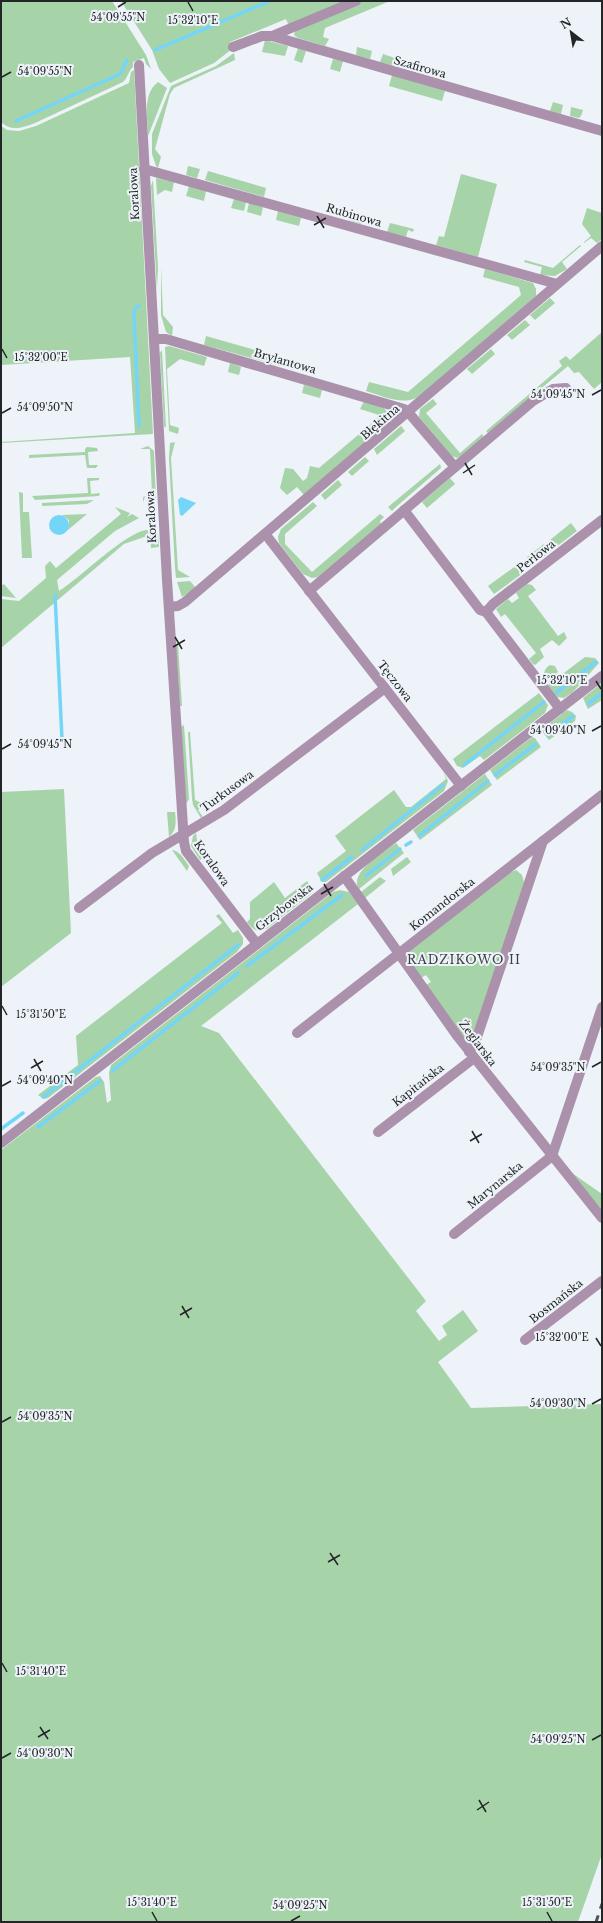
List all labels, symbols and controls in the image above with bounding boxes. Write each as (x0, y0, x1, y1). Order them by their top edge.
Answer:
text: 54°09'55"N (91, 11, 145, 24)
north arrow (551, 12, 591, 52)
text: 15°32'10"E (168, 14, 218, 27)
text: N (558, 14, 574, 32)
street label: Szafirowa (392, 53, 449, 81)
text: 54°09'55"N (18, 65, 72, 78)
street label: Koralowa (126, 166, 142, 221)
street label: Rubinowa (325, 200, 384, 230)
street label: Brylantowa (252, 345, 319, 377)
text: 15°32'00"E (14, 351, 68, 364)
text: 54°09'45"N (531, 388, 585, 401)
text: 54°09'50"N (17, 401, 73, 414)
street label: Błękitna (358, 401, 403, 443)
street label: Koralowa (143, 489, 159, 544)
street label: Perłowa (514, 536, 559, 575)
street label: Tęczowa (375, 658, 416, 705)
text: 15°32'10"E (537, 674, 587, 687)
text: 54°09'40"N (530, 724, 586, 737)
text: 54°09'45"N (18, 738, 72, 751)
street label: Turkusowa (198, 767, 257, 815)
street label: Koralowa (191, 837, 233, 889)
street label: Komandorska (407, 874, 478, 934)
street label: Grzybowska (252, 880, 316, 934)
district label: RADZIKOWO II (407, 952, 521, 967)
text: 15°31'50"E (16, 1008, 66, 1021)
street label: Żeglarska (456, 1017, 500, 1070)
street label: Kapitańska (389, 1060, 447, 1109)
text: 54°09'35"N (530, 1061, 586, 1074)
text: 54°09'40"N (17, 1074, 73, 1087)
street label: Marynarska (464, 1158, 526, 1212)
street label: Bosmańska (526, 1275, 586, 1326)
text: 15°32'00"E (535, 1331, 589, 1344)
text: 54°09'30"N (530, 1397, 586, 1410)
text: 54°09'35"N (17, 1410, 73, 1423)
text: 15°31'40"E (16, 1665, 66, 1678)
text: 54°09'25"N (530, 1733, 586, 1746)
text: 54°09'30"N (17, 1747, 73, 1760)
text: 15°31'40"E (127, 1896, 177, 1909)
text: 15°31'50"E (522, 1896, 572, 1909)
text: 54°09'25"N (272, 1899, 328, 1912)

